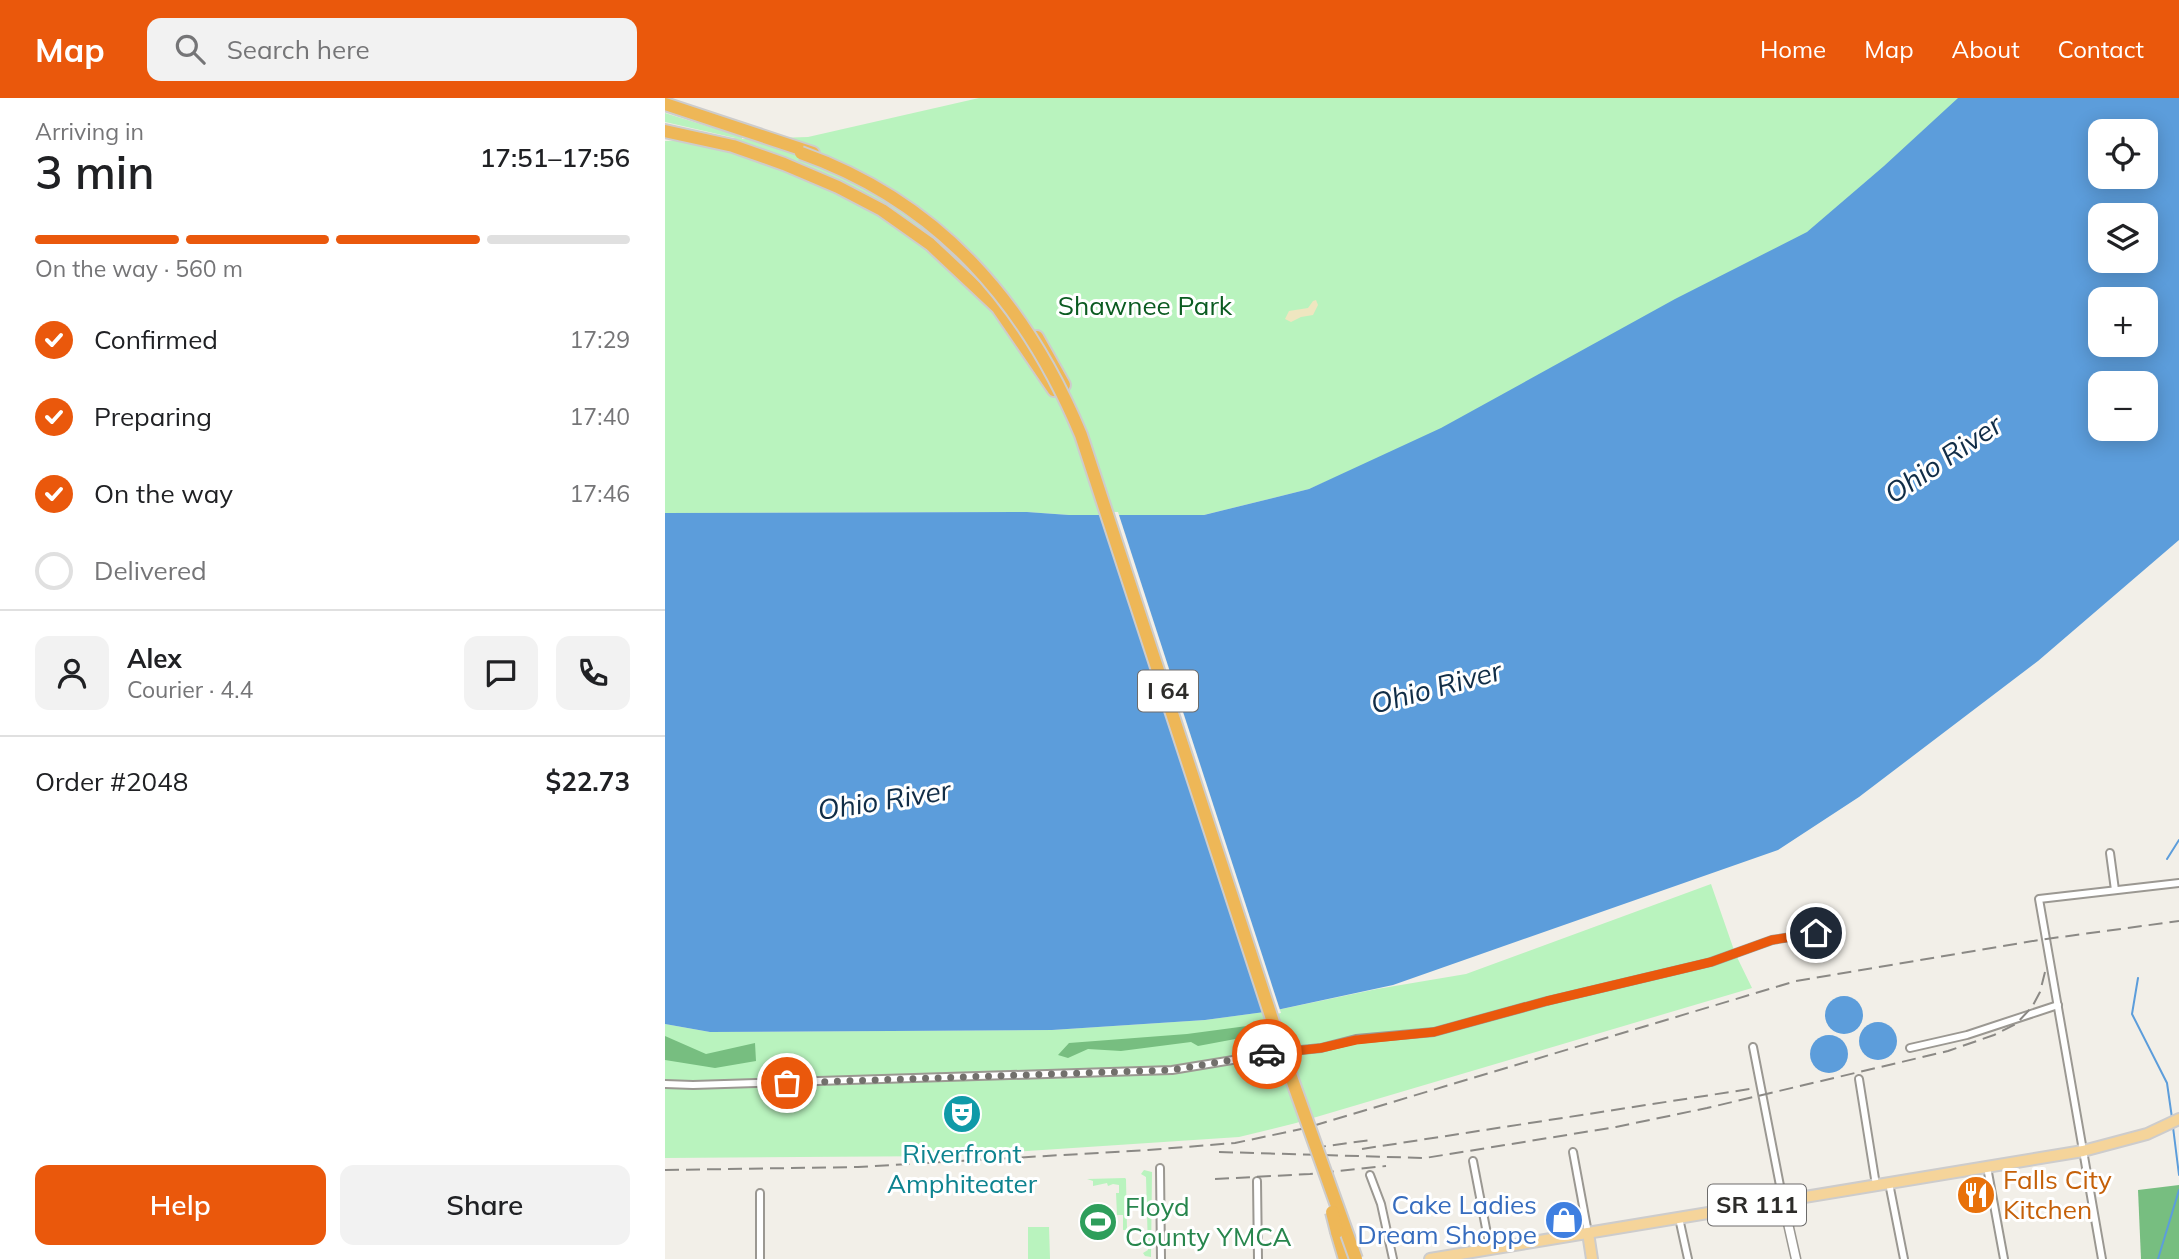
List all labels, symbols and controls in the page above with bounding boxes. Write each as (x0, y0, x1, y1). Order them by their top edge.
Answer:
search box (147, 18, 637, 81)
text: Map (35, 29, 105, 70)
icon: search (171, 30, 209, 68)
text: Search here (227, 33, 370, 66)
text: Home (1760, 34, 1826, 64)
text: Map (1864, 34, 1914, 64)
text: About (1952, 34, 2020, 64)
text: Contact (2058, 34, 2144, 64)
text: Arriving in (35, 117, 144, 146)
map controls (2088, 119, 2158, 441)
button: locate (2088, 119, 2158, 189)
text: 17:51–17:56 (480, 141, 630, 174)
text: 3 min (35, 143, 154, 201)
button: layers (2088, 203, 2158, 273)
text: On the way · 560 m (35, 254, 243, 283)
button: + (2088, 287, 2158, 357)
park label: Shawnee Park (1058, 289, 1233, 322)
icon: check (35, 321, 73, 359)
text: Confirmed (94, 323, 218, 356)
text: 17:29 (570, 325, 630, 354)
button: − (2088, 371, 2158, 441)
icon: check (35, 398, 73, 436)
text: Preparing (94, 400, 212, 433)
text: 17:40 (570, 402, 630, 431)
water label: Ohio River (1877, 406, 2010, 511)
icon: check (35, 475, 73, 513)
text: On the way (94, 477, 233, 510)
text: 17:46 (570, 479, 630, 508)
text: Delivered (94, 554, 207, 587)
button: person (35, 636, 109, 710)
button: chat (464, 636, 538, 710)
button: phone (556, 636, 630, 710)
text: Alex (127, 642, 182, 675)
water label: Ohio River (1367, 652, 1507, 721)
road number: I 64 (1138, 670, 1198, 712)
text: Courier · 4.4 (127, 675, 253, 704)
text: Order #2048 (35, 765, 188, 798)
text: $22.73 (546, 765, 630, 798)
water label: Ohio River (815, 771, 955, 827)
pin (1786, 903, 1846, 963)
icon: home (1797, 914, 1835, 952)
courier (1232, 1019, 1302, 1089)
icon: car (1248, 1035, 1286, 1073)
pin (757, 1053, 817, 1113)
icon: bag (768, 1064, 806, 1102)
theatre icon: Riverfront Amphiteater (941, 1093, 983, 1135)
place label: Riverfront Amphiteater (887, 1137, 1038, 1200)
place label: Falls City Kitchen (2003, 1163, 2112, 1226)
button: Help (35, 1165, 326, 1245)
button: Share (340, 1165, 630, 1245)
restaurant icon: Falls City Kitchen (1955, 1174, 1997, 1216)
road number: SR 111 (1708, 1184, 1806, 1226)
place label: Cake Ladies Dream Shoppe (1357, 1188, 1537, 1251)
place label: Floyd County YMCA (1125, 1190, 1292, 1253)
shop icon: Cake Ladies Dream Shoppe (1543, 1199, 1585, 1241)
sports icon: Floyd County YMCA (1077, 1201, 1119, 1243)

